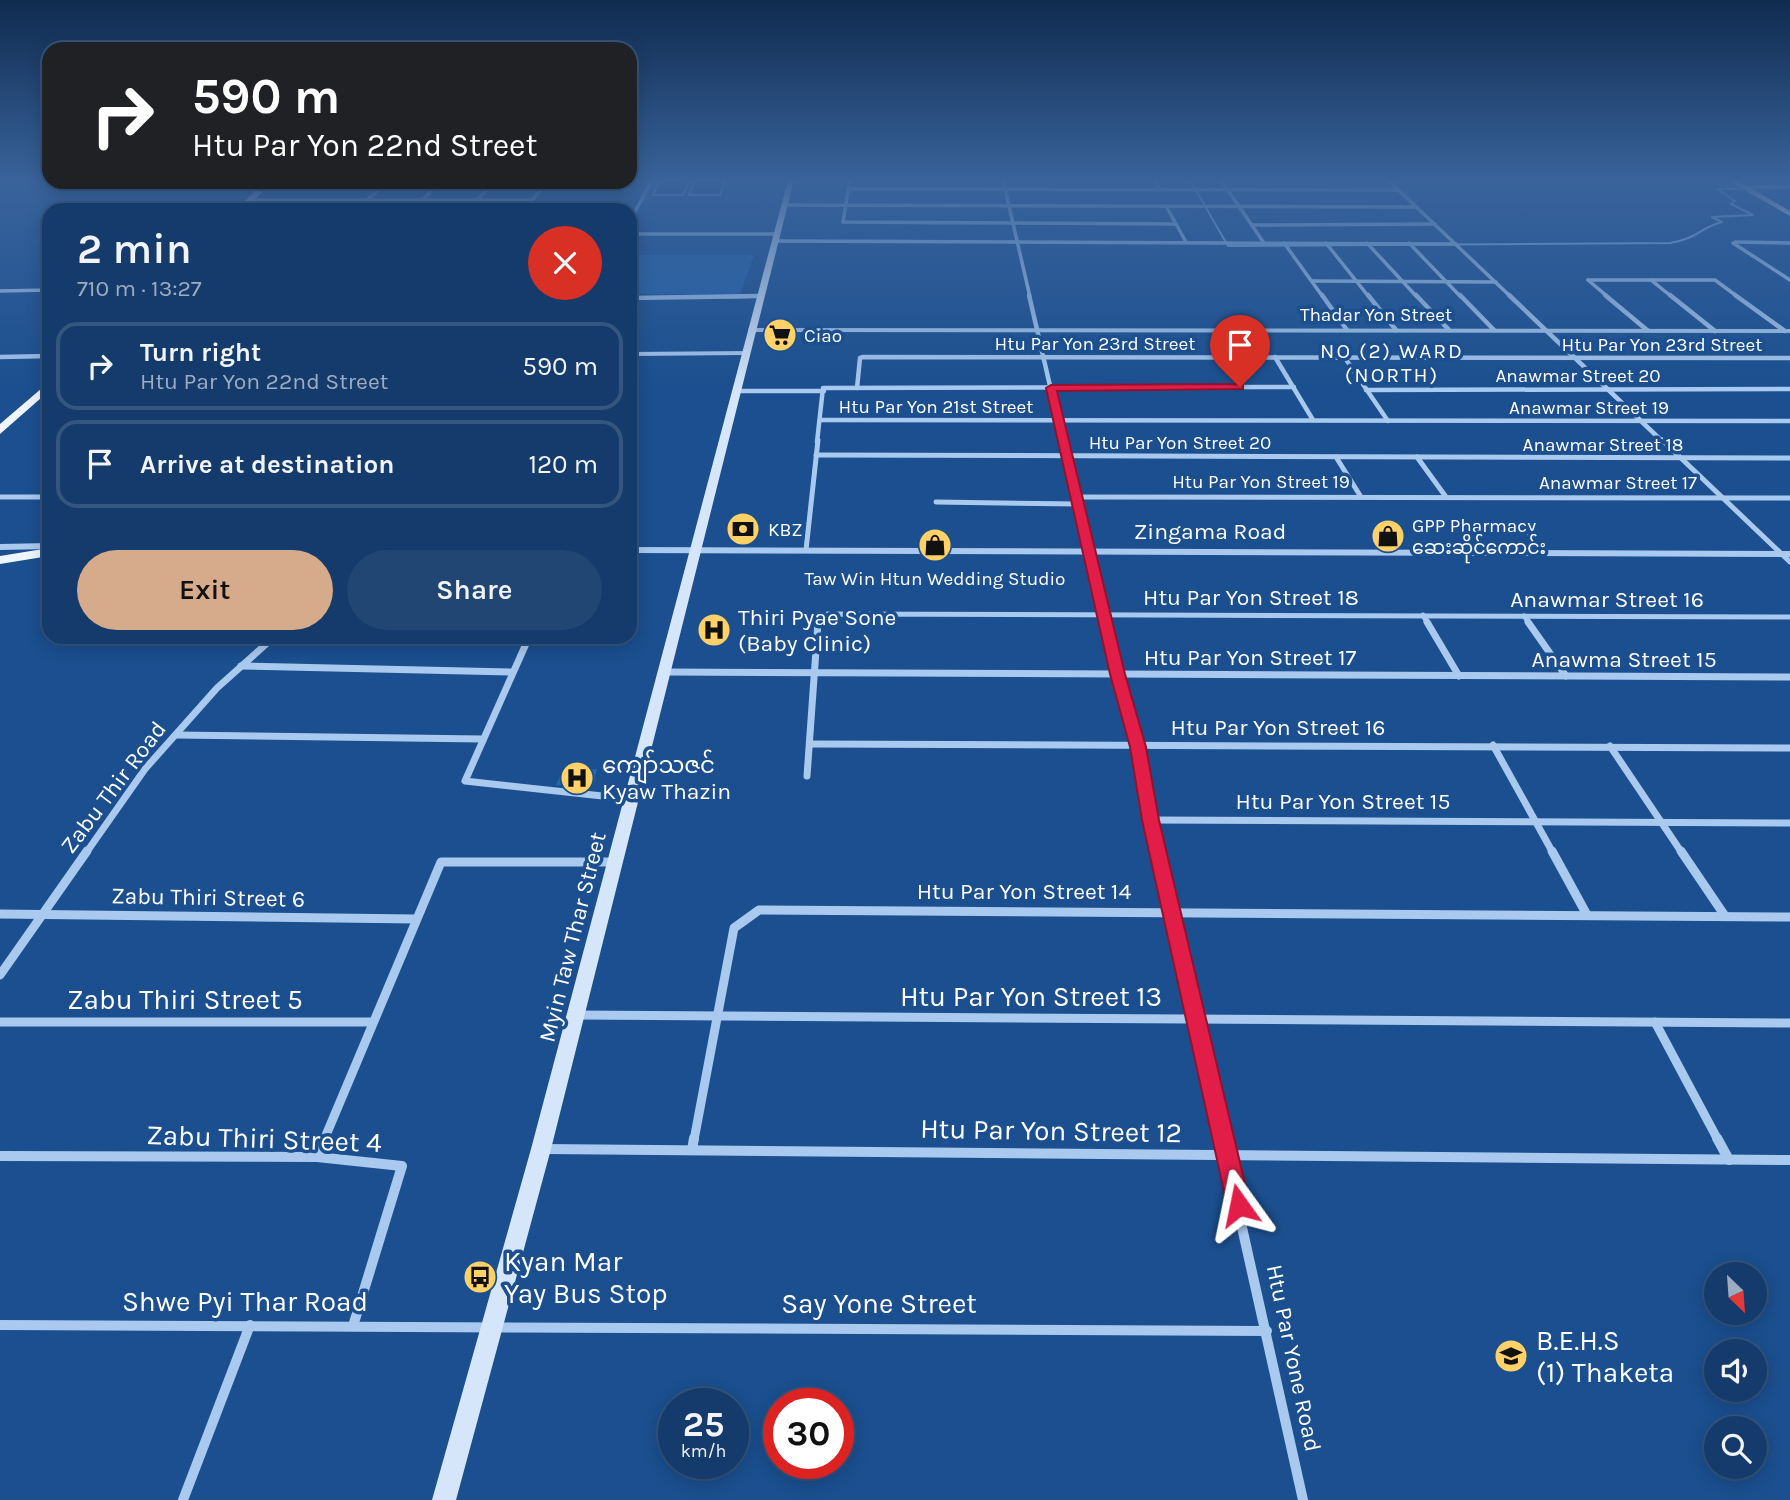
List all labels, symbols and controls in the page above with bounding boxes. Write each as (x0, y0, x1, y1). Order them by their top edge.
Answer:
text: 590 m (192, 68, 340, 125)
icon: right (77, 70, 168, 161)
text: Htu Par Yon 22nd Street (192, 127, 538, 164)
text: 2 min (77, 224, 192, 274)
button: close (528, 226, 602, 300)
text: 710 m · 13:27 (77, 275, 202, 302)
street label: Thadar Yon Street (1300, 304, 1452, 326)
pin (1210, 315, 1270, 387)
supermarket icon: Ciao (761, 316, 799, 354)
place label: Ciao (804, 325, 842, 347)
icon: arrive (1221, 326, 1259, 364)
street label: Htu Par Yon 23rd Street (995, 333, 1195, 355)
street label: Htu Par Yon 23rd Street (1562, 334, 1762, 356)
text: Turn right (140, 337, 261, 368)
district label: NO (2) WARD (NORTH) (1320, 339, 1464, 387)
icon: right (81, 347, 119, 385)
text: 590 m (522, 351, 598, 382)
street label: Anawmar Street 20 (1495, 365, 1661, 387)
text: Htu Par Yon 22nd Street (140, 368, 388, 395)
street label: Htu Par Yon 21st Street (839, 396, 1033, 418)
street label: Anawmar Street 19 (1509, 397, 1669, 419)
street label: Htu Par Yon Street 20 (1089, 432, 1271, 454)
street label: Anawmar Street 18 (1523, 434, 1683, 456)
icon: arrive (81, 445, 119, 483)
text: Arrive at destination (140, 449, 394, 480)
text: 120 m (528, 449, 598, 480)
street label: Htu Par Yon Street 19 (1172, 471, 1350, 493)
street label: Anawmar Street 17 (1539, 472, 1697, 494)
bank icon: KBZ (724, 510, 762, 548)
place label: GPP Pharmacy ဆေးဆိုင်ကောင်း (1412, 515, 1546, 564)
shop icon: GPP Pharmacy ဆေးဆိုင်ကောင်း (1369, 517, 1407, 555)
street label: Zingama Road (1134, 518, 1286, 545)
place label: KBZ (768, 519, 803, 541)
shop icon: Taw Win Htun Wedding Studio (916, 526, 954, 564)
button: Exit (77, 550, 333, 630)
button: Share (347, 550, 602, 630)
place label: Taw Win Htun Wedding Studio (804, 568, 1066, 590)
street label: Htu Par Yon Street 18 (1143, 584, 1359, 611)
street label: Anawmar Street 16 (1510, 586, 1704, 613)
place label: Thiri Pyae Sone (Baby Clinic) (738, 604, 896, 657)
hospital icon: Thiri Pyae Sone (Baby Clinic) (695, 611, 733, 649)
street label: Htu Par Yon Street 17 (1144, 644, 1356, 671)
street label: Anawma Street 15 (1531, 646, 1717, 673)
street label: Htu Par Yon Street 16 (1171, 714, 1385, 741)
street label: Zabu Thir Road (55, 716, 172, 859)
place label: ကျော်သဇင် Kyaw Thazin (602, 749, 731, 805)
hospital icon: ကျော်သဇင် Kyaw Thazin (558, 759, 596, 797)
street label: Htu Par Yon Street 15 (1236, 788, 1450, 815)
street label: Myin Taw Thar Street (533, 829, 612, 1045)
street label: Htu Par Yon Street 14 (917, 878, 1131, 905)
street label: Zabu Thiri Street 6 (111, 882, 305, 913)
street label: Htu Par Yon Street 13 (900, 980, 1162, 1013)
street label: Zabu Thiri Street 5 (67, 983, 303, 1016)
street label: Htu Par Yon Street 12 (920, 1112, 1182, 1149)
street label: Zabu Thiri Street 4 (146, 1118, 383, 1159)
position arrow (1202, 1168, 1276, 1242)
place label: Kyan Mar Yay Bus Stop (504, 1245, 668, 1310)
bus stop icon: Kyan Mar Yay Bus Stop (461, 1258, 499, 1296)
street label: Htu Par Yone Road (1261, 1262, 1327, 1454)
north arrow (1704, 1262, 1768, 1325)
map controls (1704, 1262, 1767, 1479)
street label: Shwe Pyi Thar Road (122, 1285, 368, 1318)
street label: Say Yone Street (781, 1287, 977, 1320)
place label: B.E.H.S (1) Thaketa (1536, 1324, 1674, 1389)
school or university icon: B.E.H.S (1) Thaketa (1492, 1337, 1530, 1375)
button: sound (1704, 1339, 1767, 1402)
speed limit sign: 30 (763, 1388, 854, 1479)
text: 25 (683, 1404, 724, 1445)
button: search (1704, 1416, 1767, 1479)
text: km/h (681, 1440, 726, 1462)

